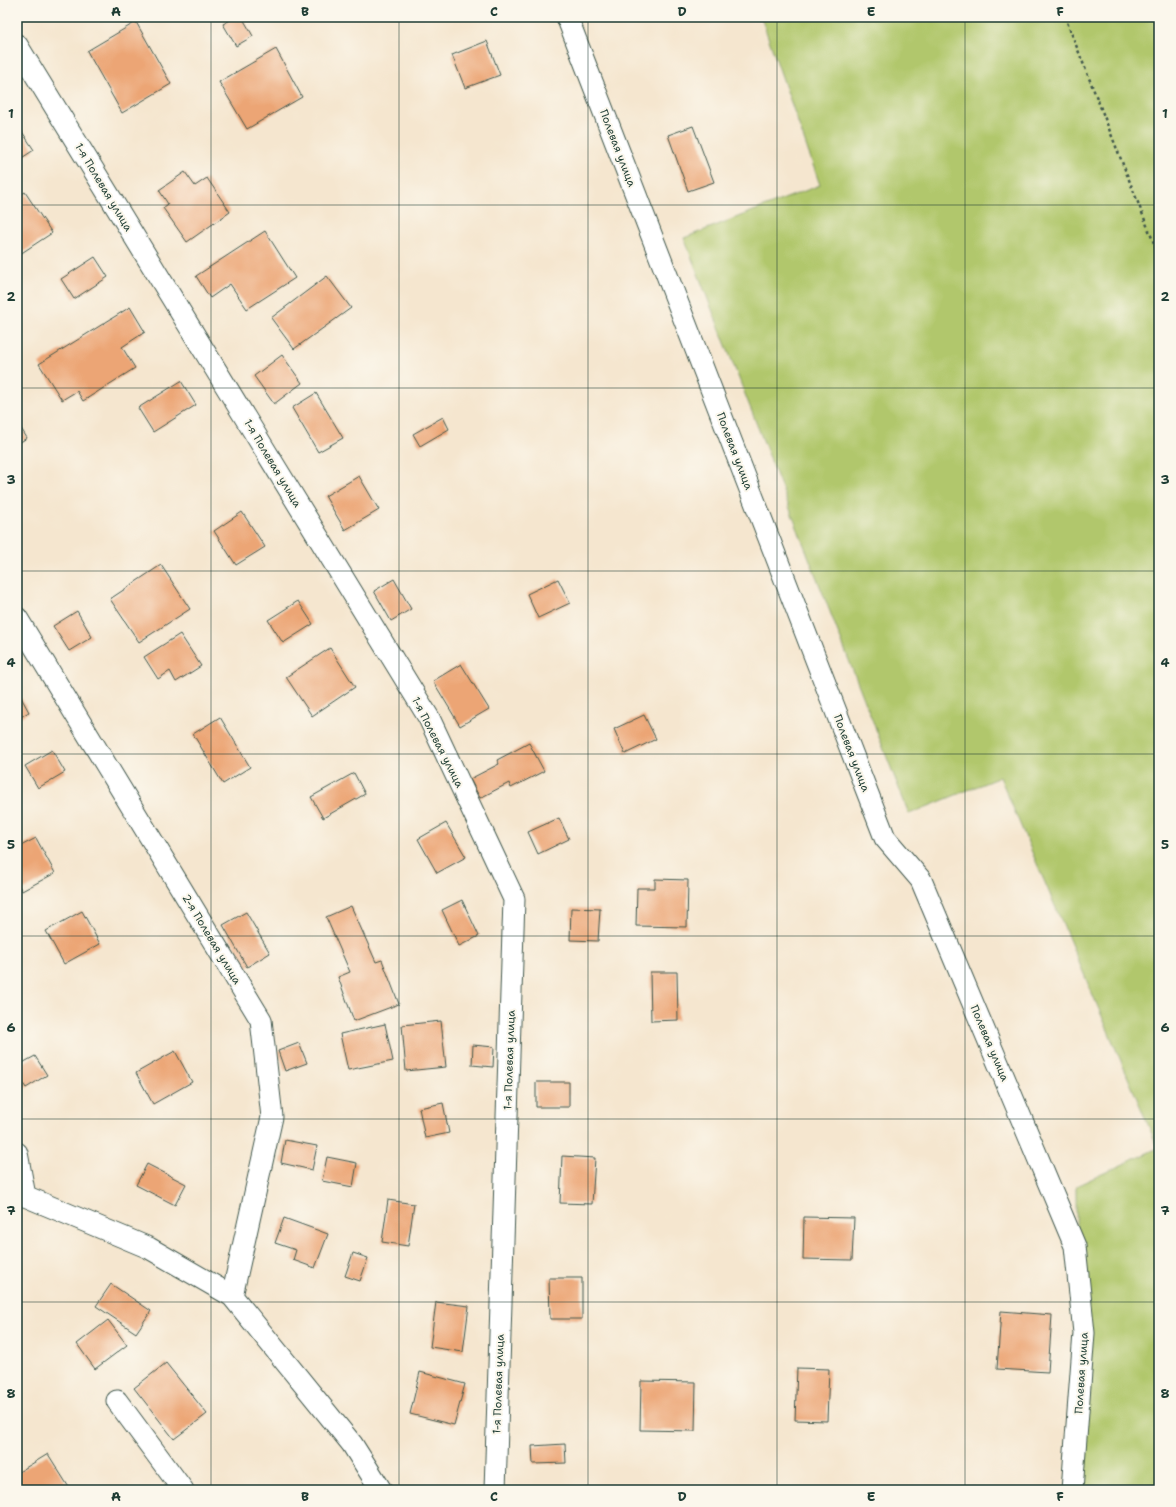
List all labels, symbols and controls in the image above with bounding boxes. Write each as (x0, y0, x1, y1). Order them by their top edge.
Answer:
text: A (111, 3, 121, 20)
text: B (301, 3, 309, 20)
text: C (490, 3, 498, 20)
text: D (677, 3, 687, 20)
text: E (867, 3, 876, 20)
text: F (1056, 3, 1064, 20)
text: 1 (8, 105, 14, 122)
text: 1 (1162, 105, 1168, 122)
street label: Полевая улица (596, 107, 639, 189)
street label: 1-я Полевая улица (71, 140, 136, 234)
text: 2 (6, 288, 16, 305)
text: 2 (1160, 288, 1170, 305)
street label: Полевая улица (713, 410, 756, 492)
street label: 1-я Полевая улица (240, 416, 305, 510)
text: 3 (6, 471, 16, 488)
text: 3 (1160, 471, 1170, 488)
text: 4 (6, 654, 16, 671)
text: 4 (1160, 654, 1170, 671)
street label: 1-я Полевая улица (408, 694, 467, 790)
street label: Полевая улица (830, 712, 873, 794)
text: 5 (7, 836, 15, 853)
text: 5 (1161, 836, 1169, 853)
street label: 2-я Полевая улица (179, 891, 245, 987)
street label: Полевая улица (967, 1003, 1012, 1084)
street label: 1-я Полевая улица (500, 1010, 519, 1110)
text: 6 (6, 1019, 16, 1036)
text: 6 (1160, 1019, 1170, 1036)
text: 7 (6, 1202, 16, 1219)
text: 7 (1160, 1202, 1170, 1219)
street label: Полевая улица (1071, 1332, 1092, 1414)
street label: 1-я Полевая улица (489, 1334, 508, 1434)
text: 8 (6, 1385, 16, 1402)
text: 8 (1160, 1385, 1170, 1402)
text: A (111, 1488, 121, 1505)
text: B (301, 1488, 309, 1505)
text: C (490, 1488, 498, 1505)
text: D (677, 1488, 687, 1505)
text: E (867, 1488, 876, 1505)
text: F (1056, 1488, 1064, 1505)

